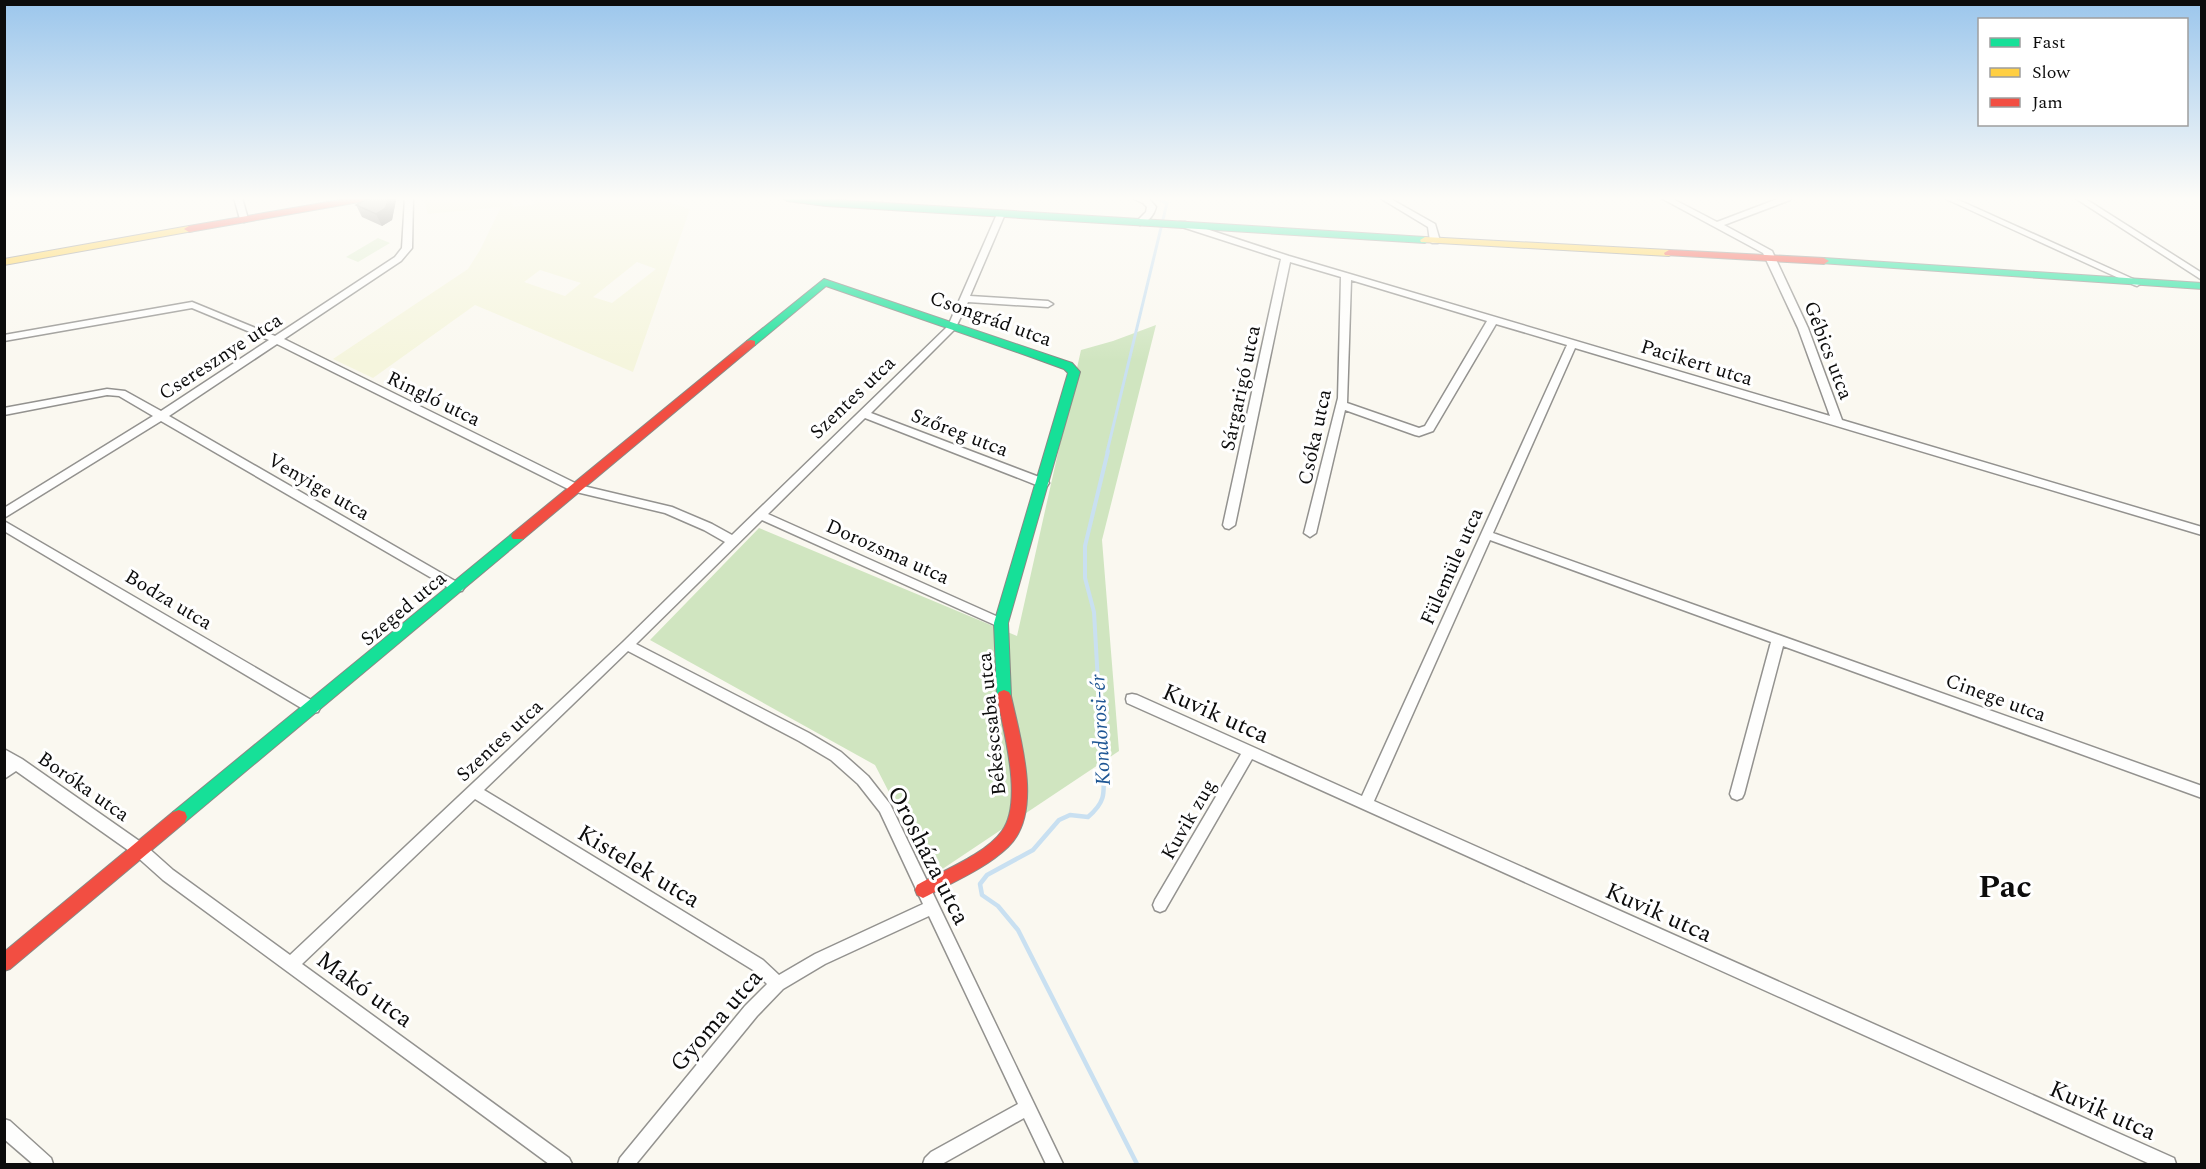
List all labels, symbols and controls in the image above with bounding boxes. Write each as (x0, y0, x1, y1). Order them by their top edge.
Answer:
legend (1978, 18, 2188, 126)
text: Fast (2032, 29, 2065, 56)
text: Slow (2032, 59, 2071, 86)
text: Jam (2032, 89, 2063, 116)
street label: Csongrád utca (925, 283, 1056, 355)
street label: Gébics utca (1796, 297, 1861, 404)
street label: Cseresznye utca (153, 305, 288, 408)
street label: Sárgarigó utca (1213, 322, 1269, 454)
street label: Pacikert utca (1637, 332, 1757, 394)
street label: Szentes utca (803, 349, 903, 447)
street label: Ringló utca (382, 363, 486, 435)
street label: Csóka utca (1290, 386, 1340, 488)
street label: Szőreg utca (907, 401, 1013, 465)
street label: Venyige utca (262, 445, 375, 528)
street label: Fülemüle utca (1413, 503, 1491, 630)
street label: Dorozsma utca (821, 511, 954, 593)
street label: Bodza utca (119, 562, 218, 638)
street label: Szeged utca (354, 564, 453, 654)
street label: Békéscsaba utca (970, 651, 1014, 797)
street label: Cinege utca (1941, 666, 2050, 730)
water label: Kondorosi-ér (1082, 673, 1120, 786)
street label: Kuvik utca (1156, 674, 1275, 754)
street label: Szentes utca (449, 692, 550, 789)
street label: Boróka utca (31, 744, 136, 830)
street label: Kuvik zug (1154, 774, 1224, 865)
street label: Orosháza utca (878, 780, 979, 932)
street label: Kistelek utca (570, 816, 707, 918)
district label: Pac (1978, 863, 2032, 912)
street label: Kuvik utca (1599, 873, 1718, 953)
street label: Makó utca (309, 942, 420, 1037)
street label: Gyoma utca (662, 961, 772, 1080)
street label: Kuvik utca (2043, 1071, 2162, 1151)

